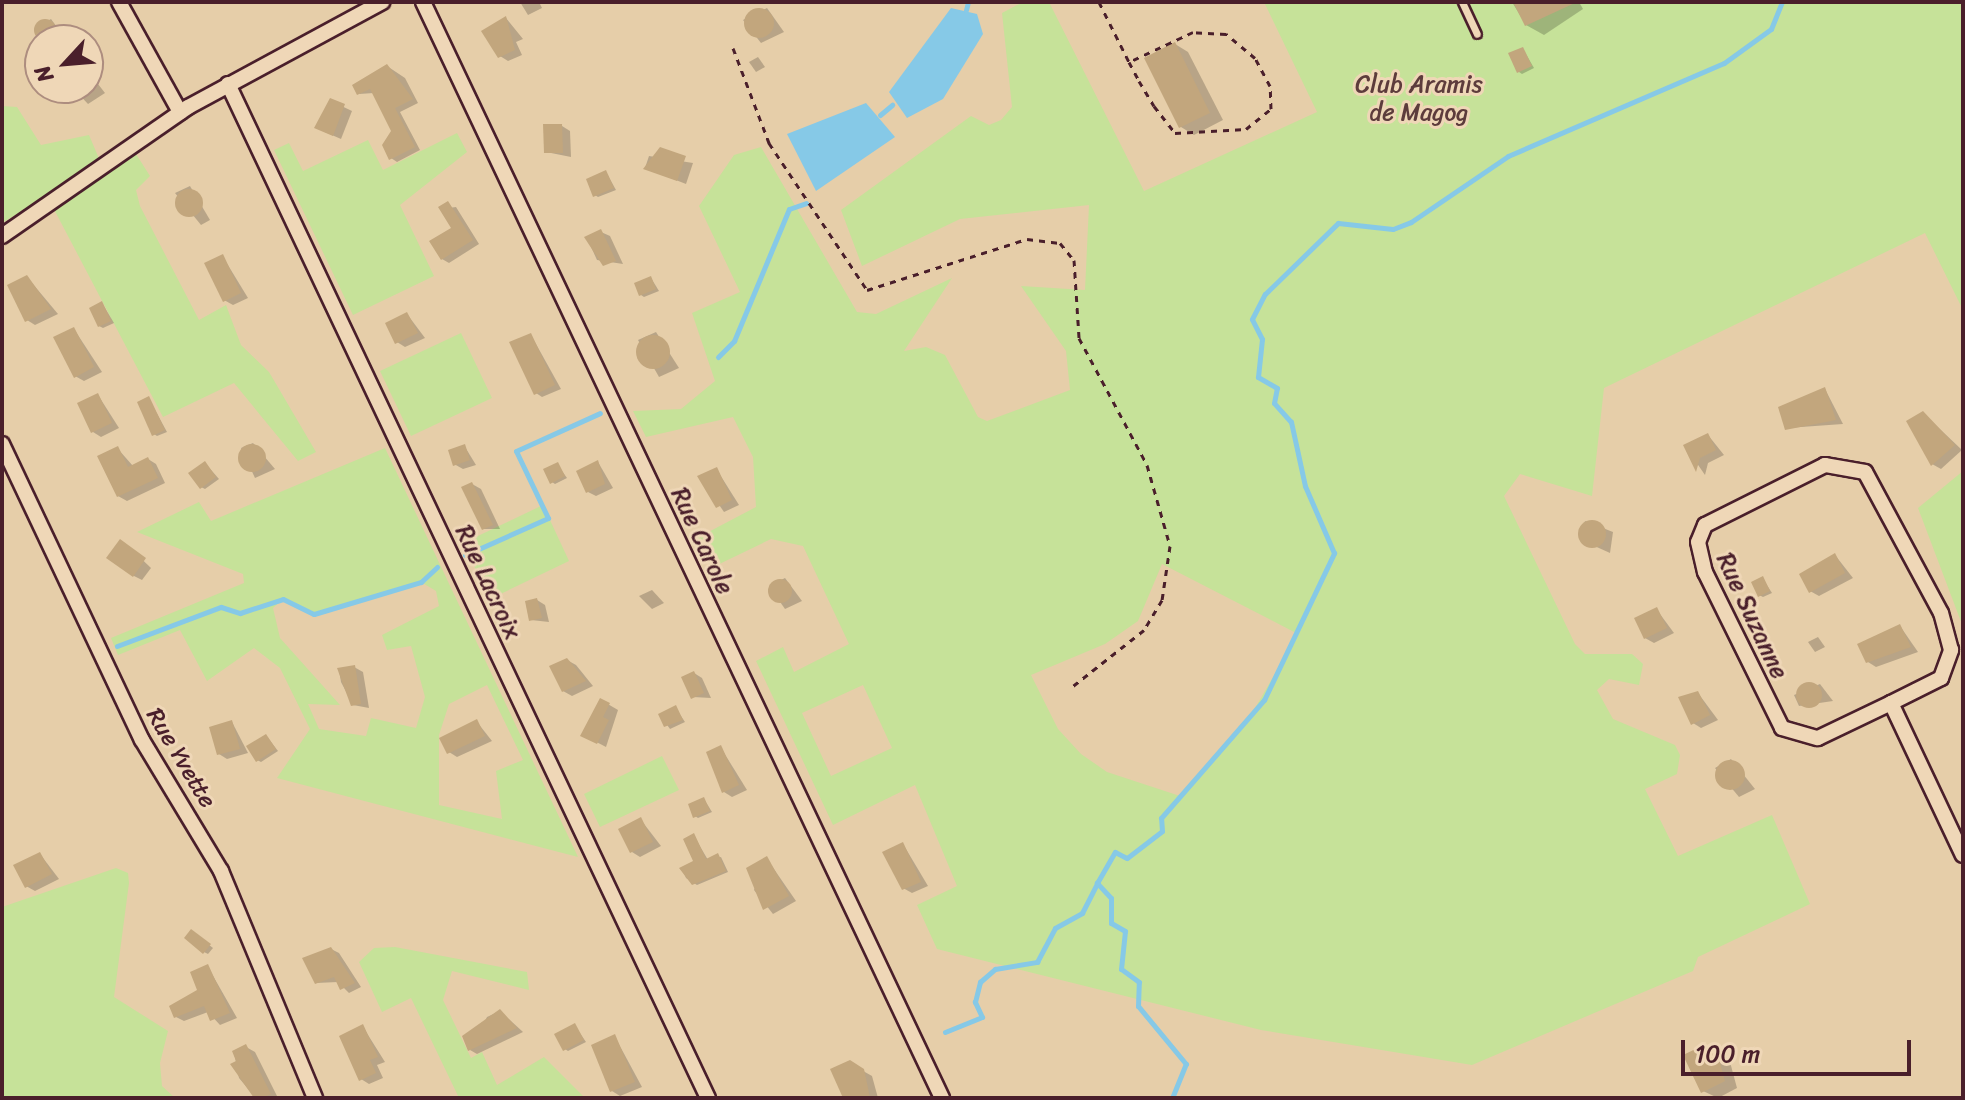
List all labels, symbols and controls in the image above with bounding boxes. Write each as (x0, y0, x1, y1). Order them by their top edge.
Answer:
north arrow (24, 24, 104, 104)
text: N (23, 58, 65, 89)
park label: Club Aramis de Magog (1356, 71, 1482, 127)
street label: Rue Carole (665, 483, 739, 599)
street label: Rue Lacroix (449, 521, 527, 643)
street label: Rue Suzanne (1710, 549, 1794, 683)
street label: Rue Yvette (140, 702, 222, 814)
scale bar (1685, 1024, 1915, 1074)
text: 100 m (1695, 1033, 1760, 1075)

